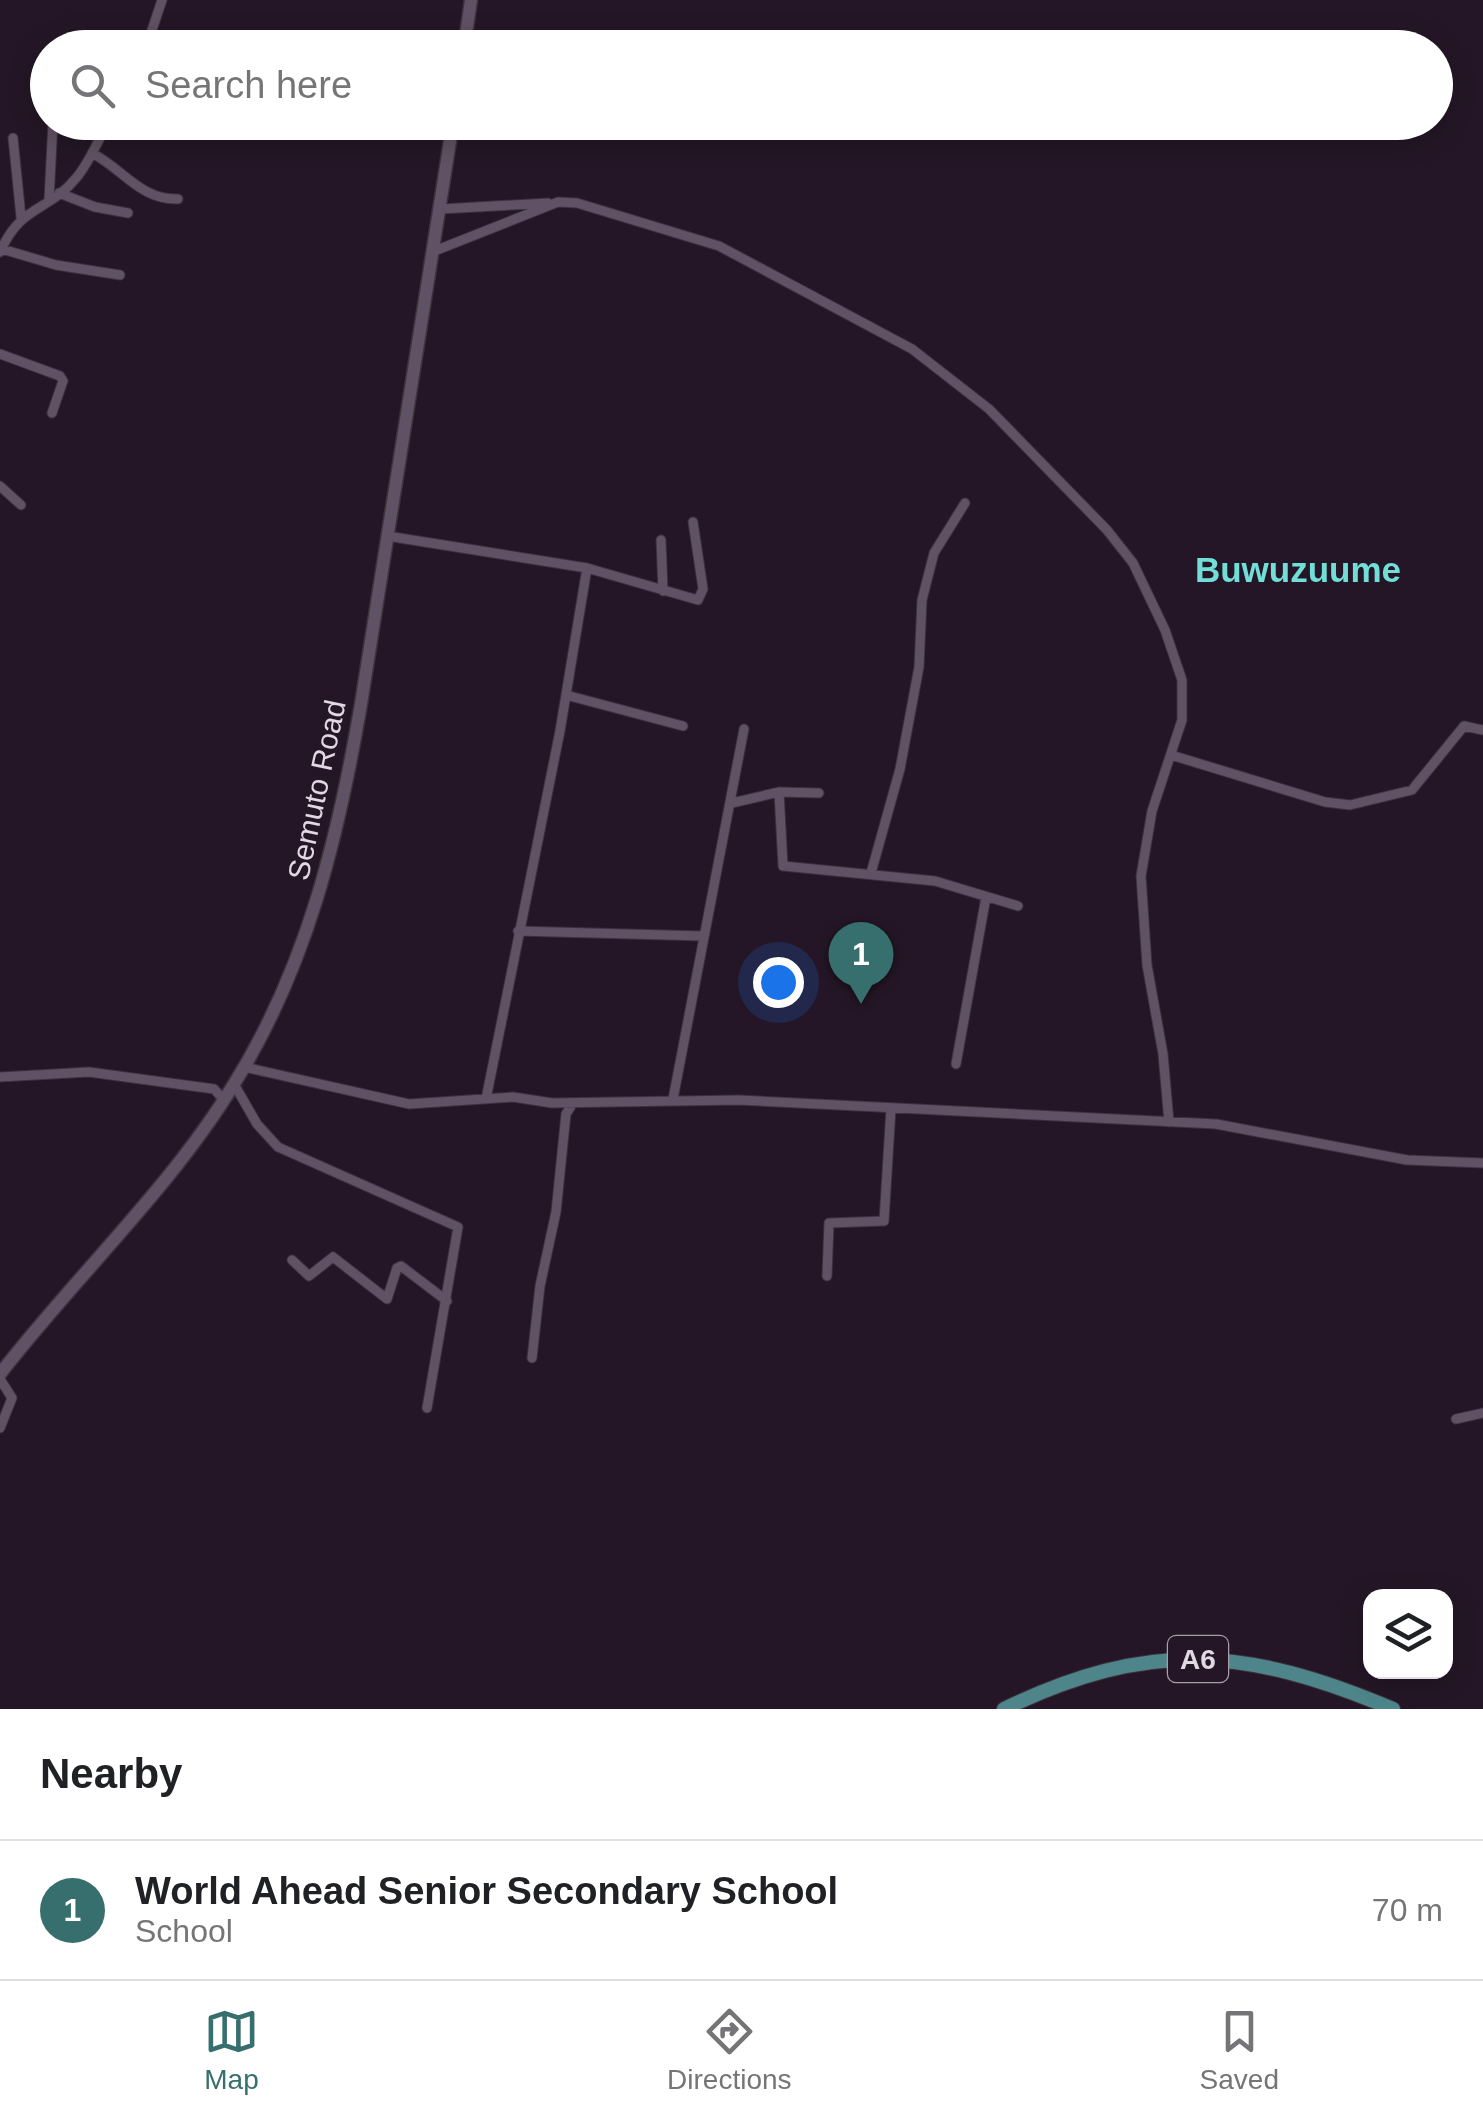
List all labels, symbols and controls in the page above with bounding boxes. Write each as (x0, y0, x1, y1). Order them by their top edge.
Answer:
search box (30, 30, 1453, 140)
icon: search (65, 58, 120, 113)
text: Search here (145, 64, 352, 106)
district label: Buwuzuume (1195, 550, 1401, 589)
street label: Semuto Road (281, 697, 352, 883)
pin: 1 (828, 922, 894, 1004)
your location (753, 957, 804, 1008)
map controls (1363, 1589, 1453, 1679)
button: layers (1363, 1589, 1453, 1679)
road number: A6 (1168, 1636, 1228, 1682)
text: Nearby (40, 1750, 182, 1797)
text: World Ahead Senior Secondary School (135, 1870, 838, 1912)
text: 1 (64, 1892, 81, 1928)
text: 70 m (1372, 1892, 1443, 1928)
text: School (135, 1913, 233, 1949)
tab: Map (204, 2004, 259, 2096)
tab: Directions (667, 2004, 792, 2096)
tab: Saved (1200, 2004, 1279, 2096)

